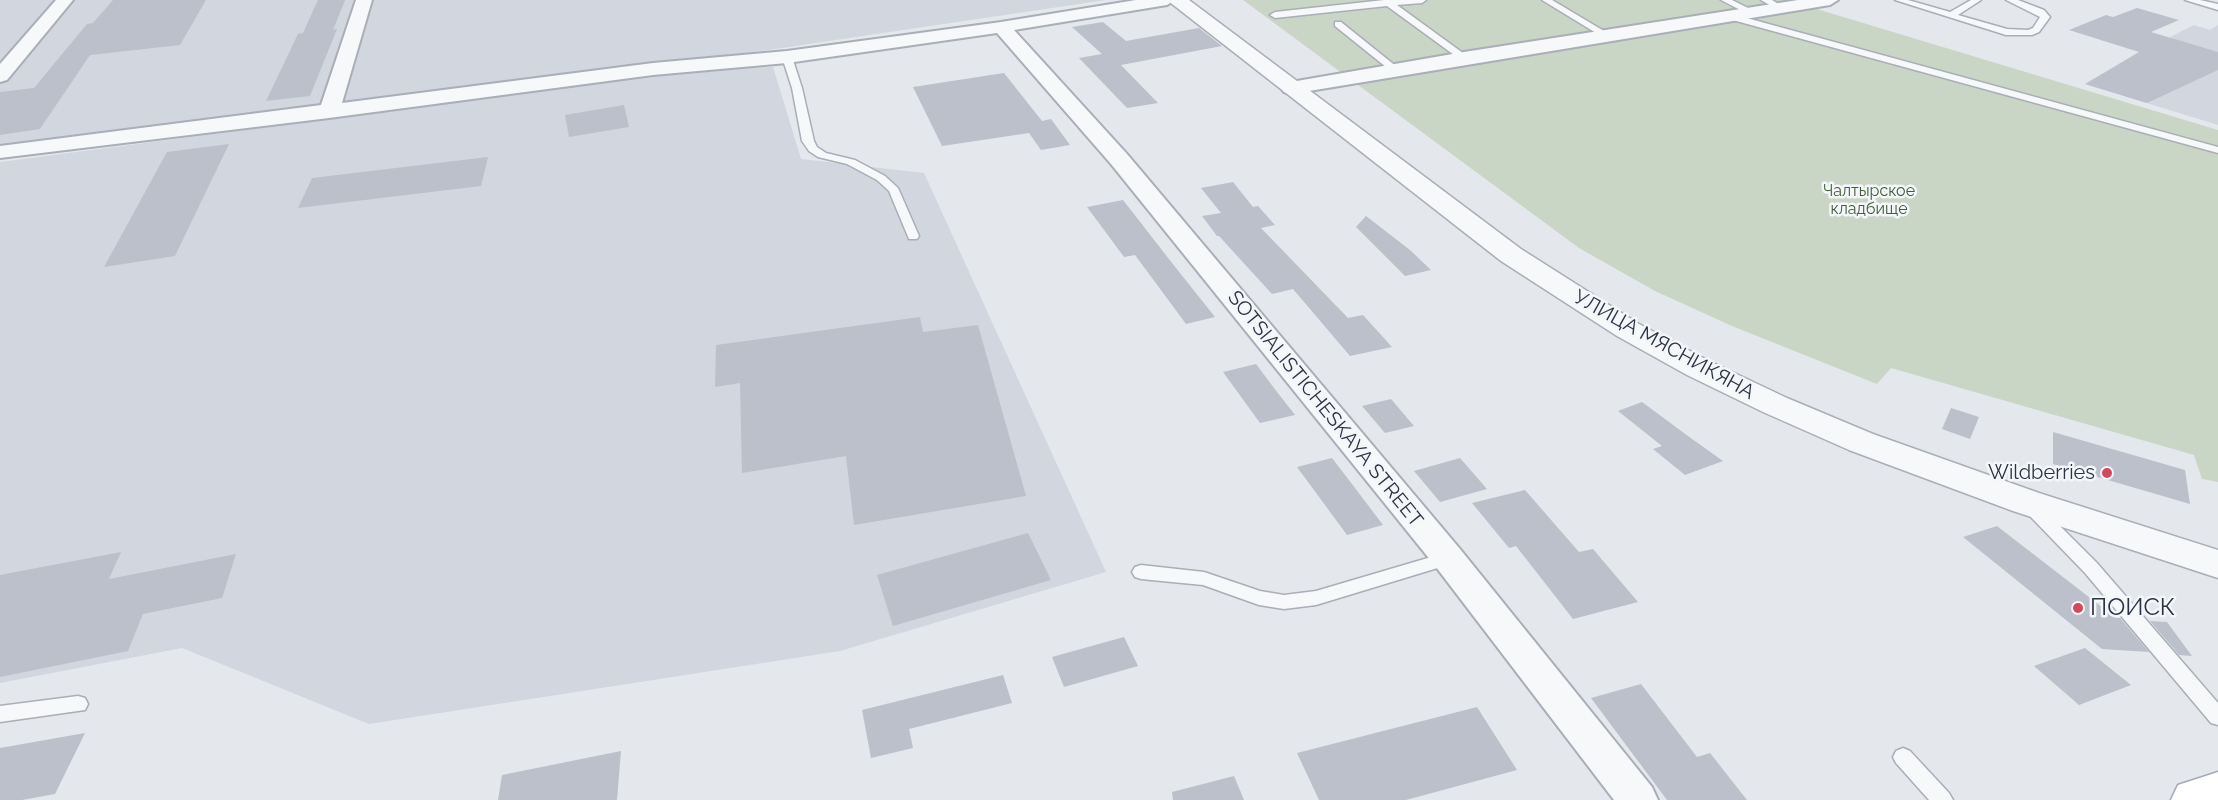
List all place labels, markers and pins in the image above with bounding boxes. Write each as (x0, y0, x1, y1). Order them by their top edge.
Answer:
place label: Wildberries (1988, 461, 2095, 485)
marker: Wildberries (2100, 466, 2114, 480)
place label: ПОИСК (2090, 594, 2175, 622)
marker: ПОИСК (2071, 601, 2085, 615)

